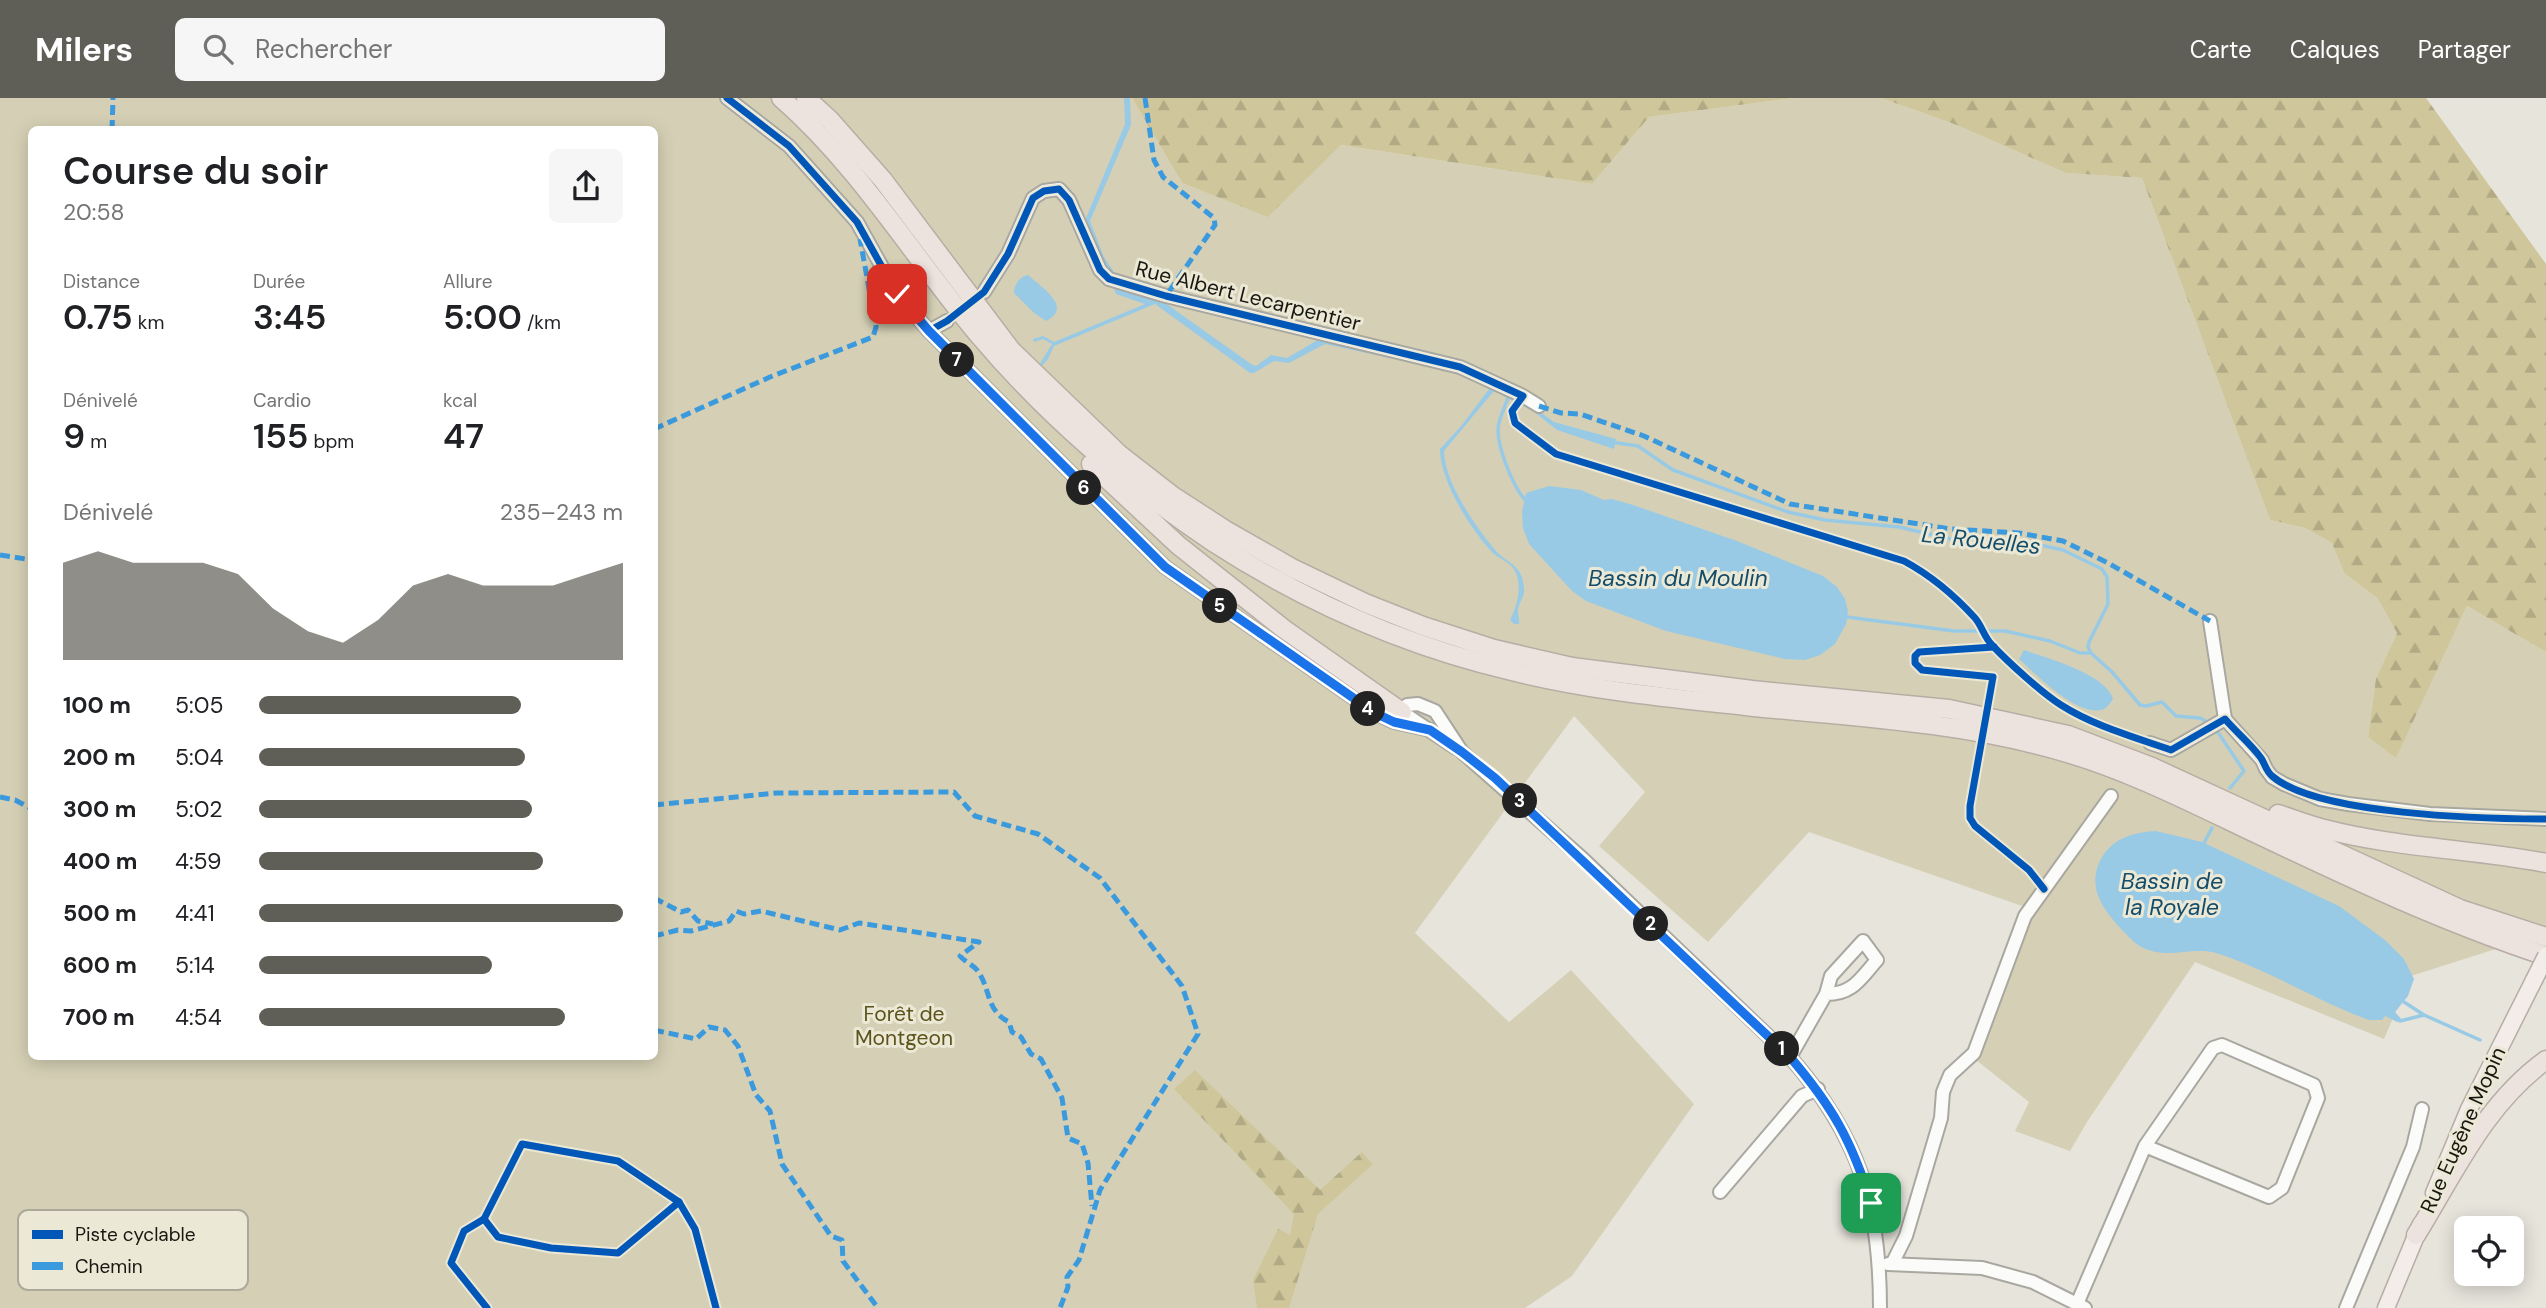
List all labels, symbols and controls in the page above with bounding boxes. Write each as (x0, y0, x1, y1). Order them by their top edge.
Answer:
search box (175, 18, 665, 81)
text: Milers (35, 28, 133, 71)
icon: search (199, 30, 237, 68)
text: Rechercher (255, 32, 392, 66)
text: Carte (2190, 34, 2252, 65)
text: Calques (2290, 34, 2380, 65)
text: Partager (2418, 34, 2511, 65)
text: Course du soir (63, 146, 328, 196)
button: share (549, 149, 623, 223)
text: 20:58 (63, 197, 124, 227)
street label: Rue Albert Lecarpentier (1132, 254, 1364, 338)
pin (867, 264, 927, 324)
text: Distance (63, 269, 140, 294)
text: Durée (253, 269, 305, 294)
text: Allure (443, 269, 492, 294)
icon: check (878, 275, 916, 313)
text: 0.75 (63, 294, 133, 340)
text: 3:45 (253, 294, 326, 340)
text: 5:00 (443, 294, 522, 340)
text: km (133, 310, 164, 335)
text: /km (522, 310, 561, 335)
pin: 7 (940, 342, 974, 378)
text: 7 (951, 347, 962, 372)
text: Dénivelé (63, 388, 138, 413)
text: Cardio (253, 388, 311, 413)
text: kcal (443, 388, 477, 413)
text: 9 (63, 413, 85, 459)
text: 155 (253, 413, 308, 459)
text: 47 (443, 413, 484, 459)
text: m (85, 429, 107, 454)
text: bpm (308, 429, 354, 454)
pin: 6 (1066, 470, 1102, 506)
text: 6 (1077, 475, 1090, 500)
text: Dénivelé (63, 497, 153, 527)
text: 235–243 m (500, 497, 623, 527)
water label: La Rouelles (1920, 519, 2042, 561)
water label: Bassin du Moulin (1588, 563, 1768, 593)
pin: 5 (1202, 588, 1238, 624)
text: 5 (1214, 593, 1225, 618)
text: 100 m (63, 690, 131, 720)
text: 5:05 (175, 690, 223, 720)
pin: 4 (1350, 692, 1386, 726)
text: 4 (1361, 696, 1374, 721)
text: 200 m (63, 742, 136, 772)
text: 5:04 (175, 742, 223, 772)
pin: 3 (1502, 784, 1538, 818)
text: 3 (1514, 788, 1525, 813)
text: 300 m (63, 794, 136, 824)
text: 5:02 (175, 794, 222, 824)
text: 400 m (63, 846, 137, 876)
text: 4:59 (175, 846, 221, 876)
water label: Bassin de la Royale (2121, 866, 2223, 922)
text: 500 m (63, 898, 137, 928)
text: 4:41 (175, 898, 215, 928)
pin: 2 (1634, 906, 1668, 942)
text: 2 (1645, 911, 1656, 936)
text: 600 m (63, 950, 137, 980)
text: 5:14 (175, 950, 215, 980)
park label: Forêt de Montgeon (855, 1000, 953, 1052)
text: 700 m (63, 1002, 135, 1032)
text: 4:54 (175, 1002, 222, 1032)
pin: 1 (1764, 1032, 1800, 1066)
text: 1 (1778, 1036, 1785, 1061)
street label: Rue Eugène Mopin (2414, 1043, 2512, 1217)
pin (1841, 1173, 1901, 1233)
icon: arrive (1852, 1184, 1890, 1222)
legend (18, 1210, 248, 1290)
map controls (2454, 1216, 2524, 1286)
button: locate (2454, 1216, 2524, 1286)
text: Piste cyclable (75, 1222, 196, 1247)
text: Chemin (75, 1254, 143, 1279)

